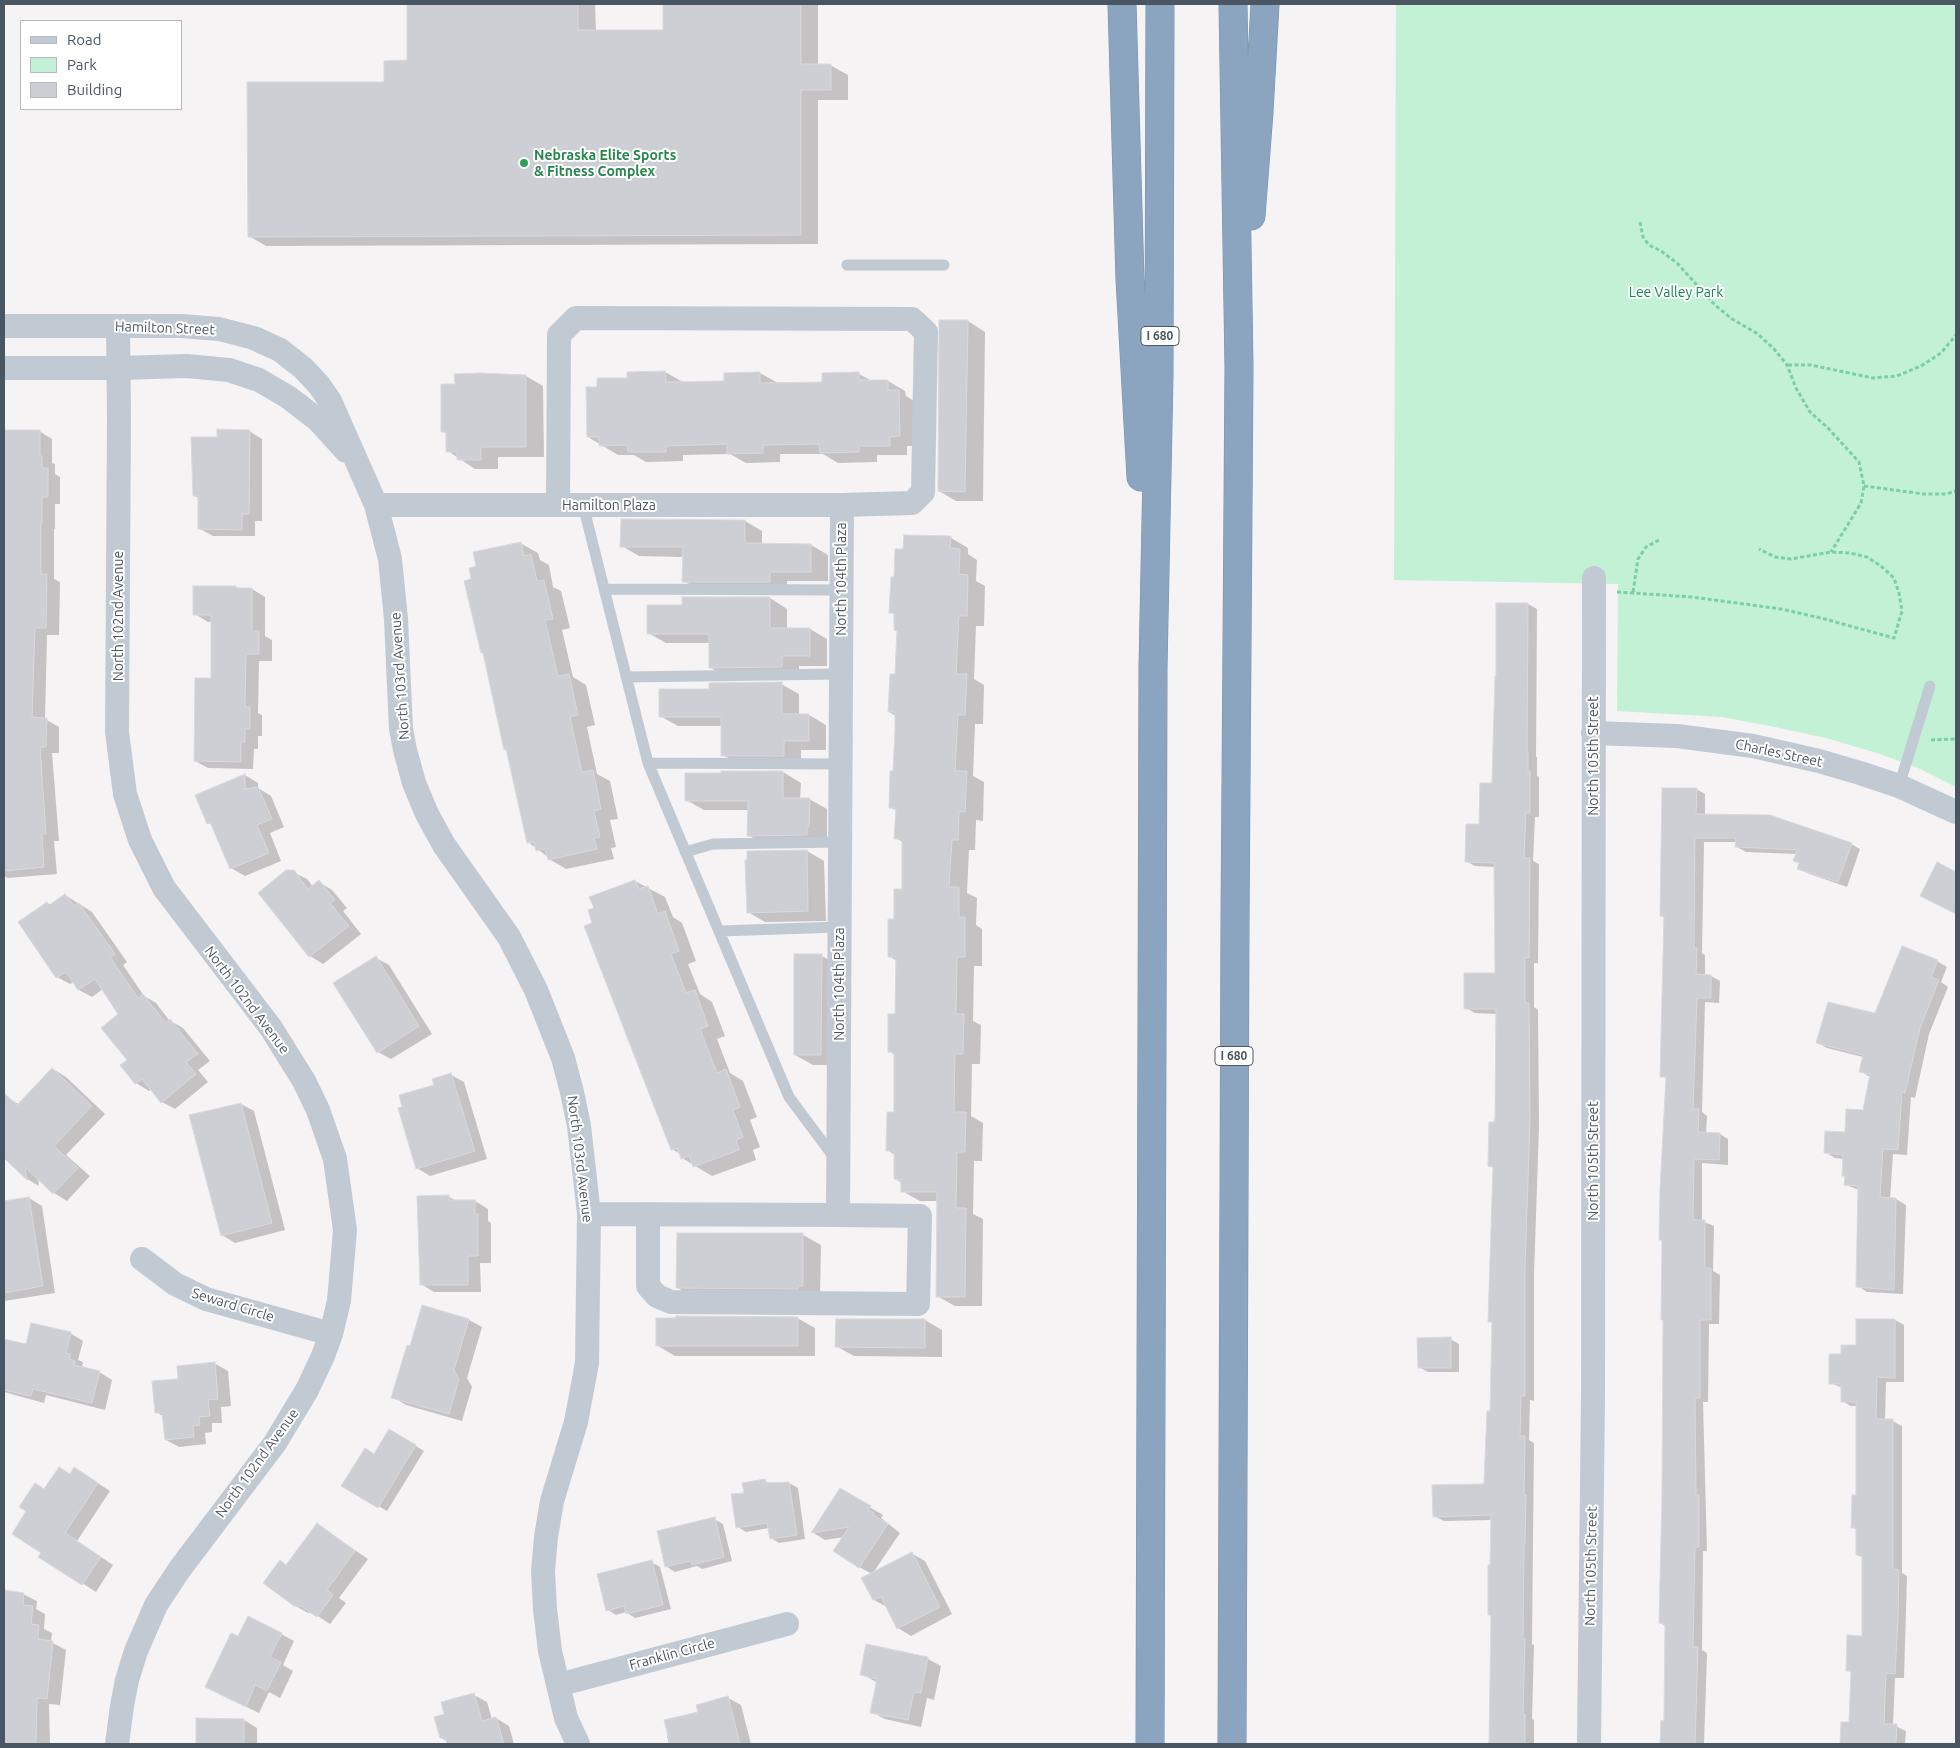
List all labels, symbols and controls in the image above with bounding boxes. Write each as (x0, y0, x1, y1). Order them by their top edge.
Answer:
legend (20, 20, 182, 110)
text: Road (67, 31, 102, 48)
text: Park (67, 56, 97, 73)
text: Building (67, 81, 122, 98)
place label: Nebraska Elite Sports & Fitness Complex (534, 147, 676, 180)
marker: Nebraska Elite Sports & Fitness Complex (518, 157, 530, 169)
park label: Lee Valley Park (1629, 284, 1723, 300)
street label: Hamilton Street (115, 318, 215, 338)
road number: I 680 (1141, 326, 1179, 346)
street label: Hamilton Plaza (562, 497, 656, 513)
street label: North 104th Plaza (833, 522, 849, 636)
street label: North 102nd Avenue (110, 551, 126, 681)
street label: North 103rd Avenue (387, 612, 413, 740)
street label: North 105th Street (1585, 696, 1601, 816)
street label: Charles Street (1734, 736, 1824, 770)
street label: North 104th Plaza (831, 927, 847, 1041)
street label: North 102nd Avenue (201, 943, 293, 1057)
road number: I 680 (1215, 1046, 1253, 1066)
street label: North 103rd Avenue (564, 1095, 596, 1223)
street label: North 105th Street (1585, 1101, 1601, 1221)
street label: Seward Circle (190, 1285, 276, 1325)
street label: North 102nd Avenue (212, 1405, 302, 1521)
street label: North 105th Street (1582, 1506, 1600, 1626)
street label: Franklin Circle (627, 1634, 717, 1674)

